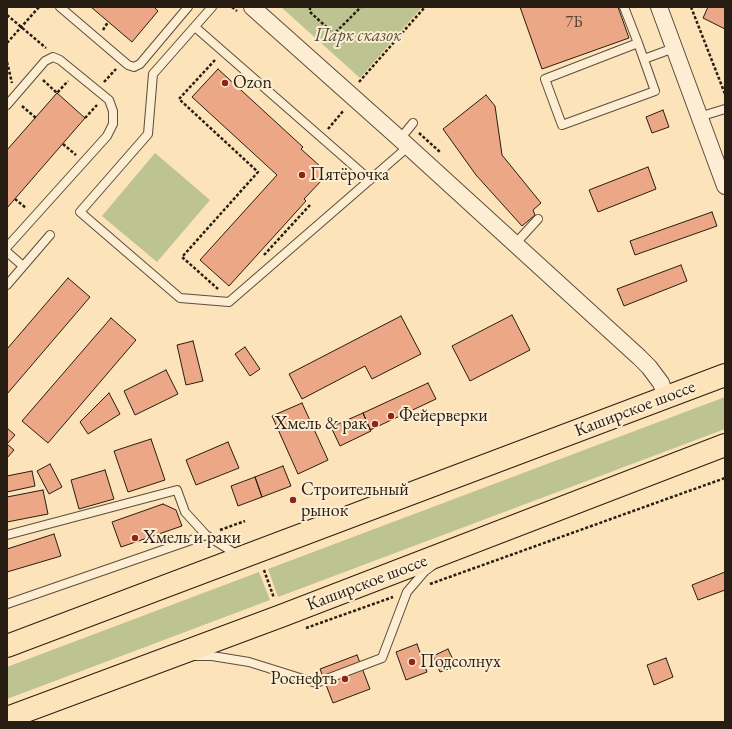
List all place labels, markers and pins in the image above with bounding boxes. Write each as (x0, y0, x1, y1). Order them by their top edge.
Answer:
place label: Ozon (233, 72, 272, 94)
marker: Ozon (220, 78, 230, 88)
place label: Пятёрочка (310, 164, 389, 186)
marker: Пятёрочка (297, 170, 307, 180)
place label: Фейерверки (399, 405, 488, 427)
marker: Фейерверки (386, 411, 396, 421)
place label: Хмель & рак (274, 413, 367, 435)
marker: Хмель & рак (370, 419, 380, 429)
place label: Строительный рынок (301, 479, 409, 522)
marker: Строительный рынок (288, 495, 298, 505)
place label: Хмель и раки (143, 527, 241, 549)
marker: Хмель и раки (130, 533, 140, 543)
place label: Подсолнух (420, 651, 501, 673)
marker: Подсолнух (407, 657, 417, 667)
place label: Роснефть (271, 668, 337, 690)
marker: Роснефть (340, 674, 350, 684)

